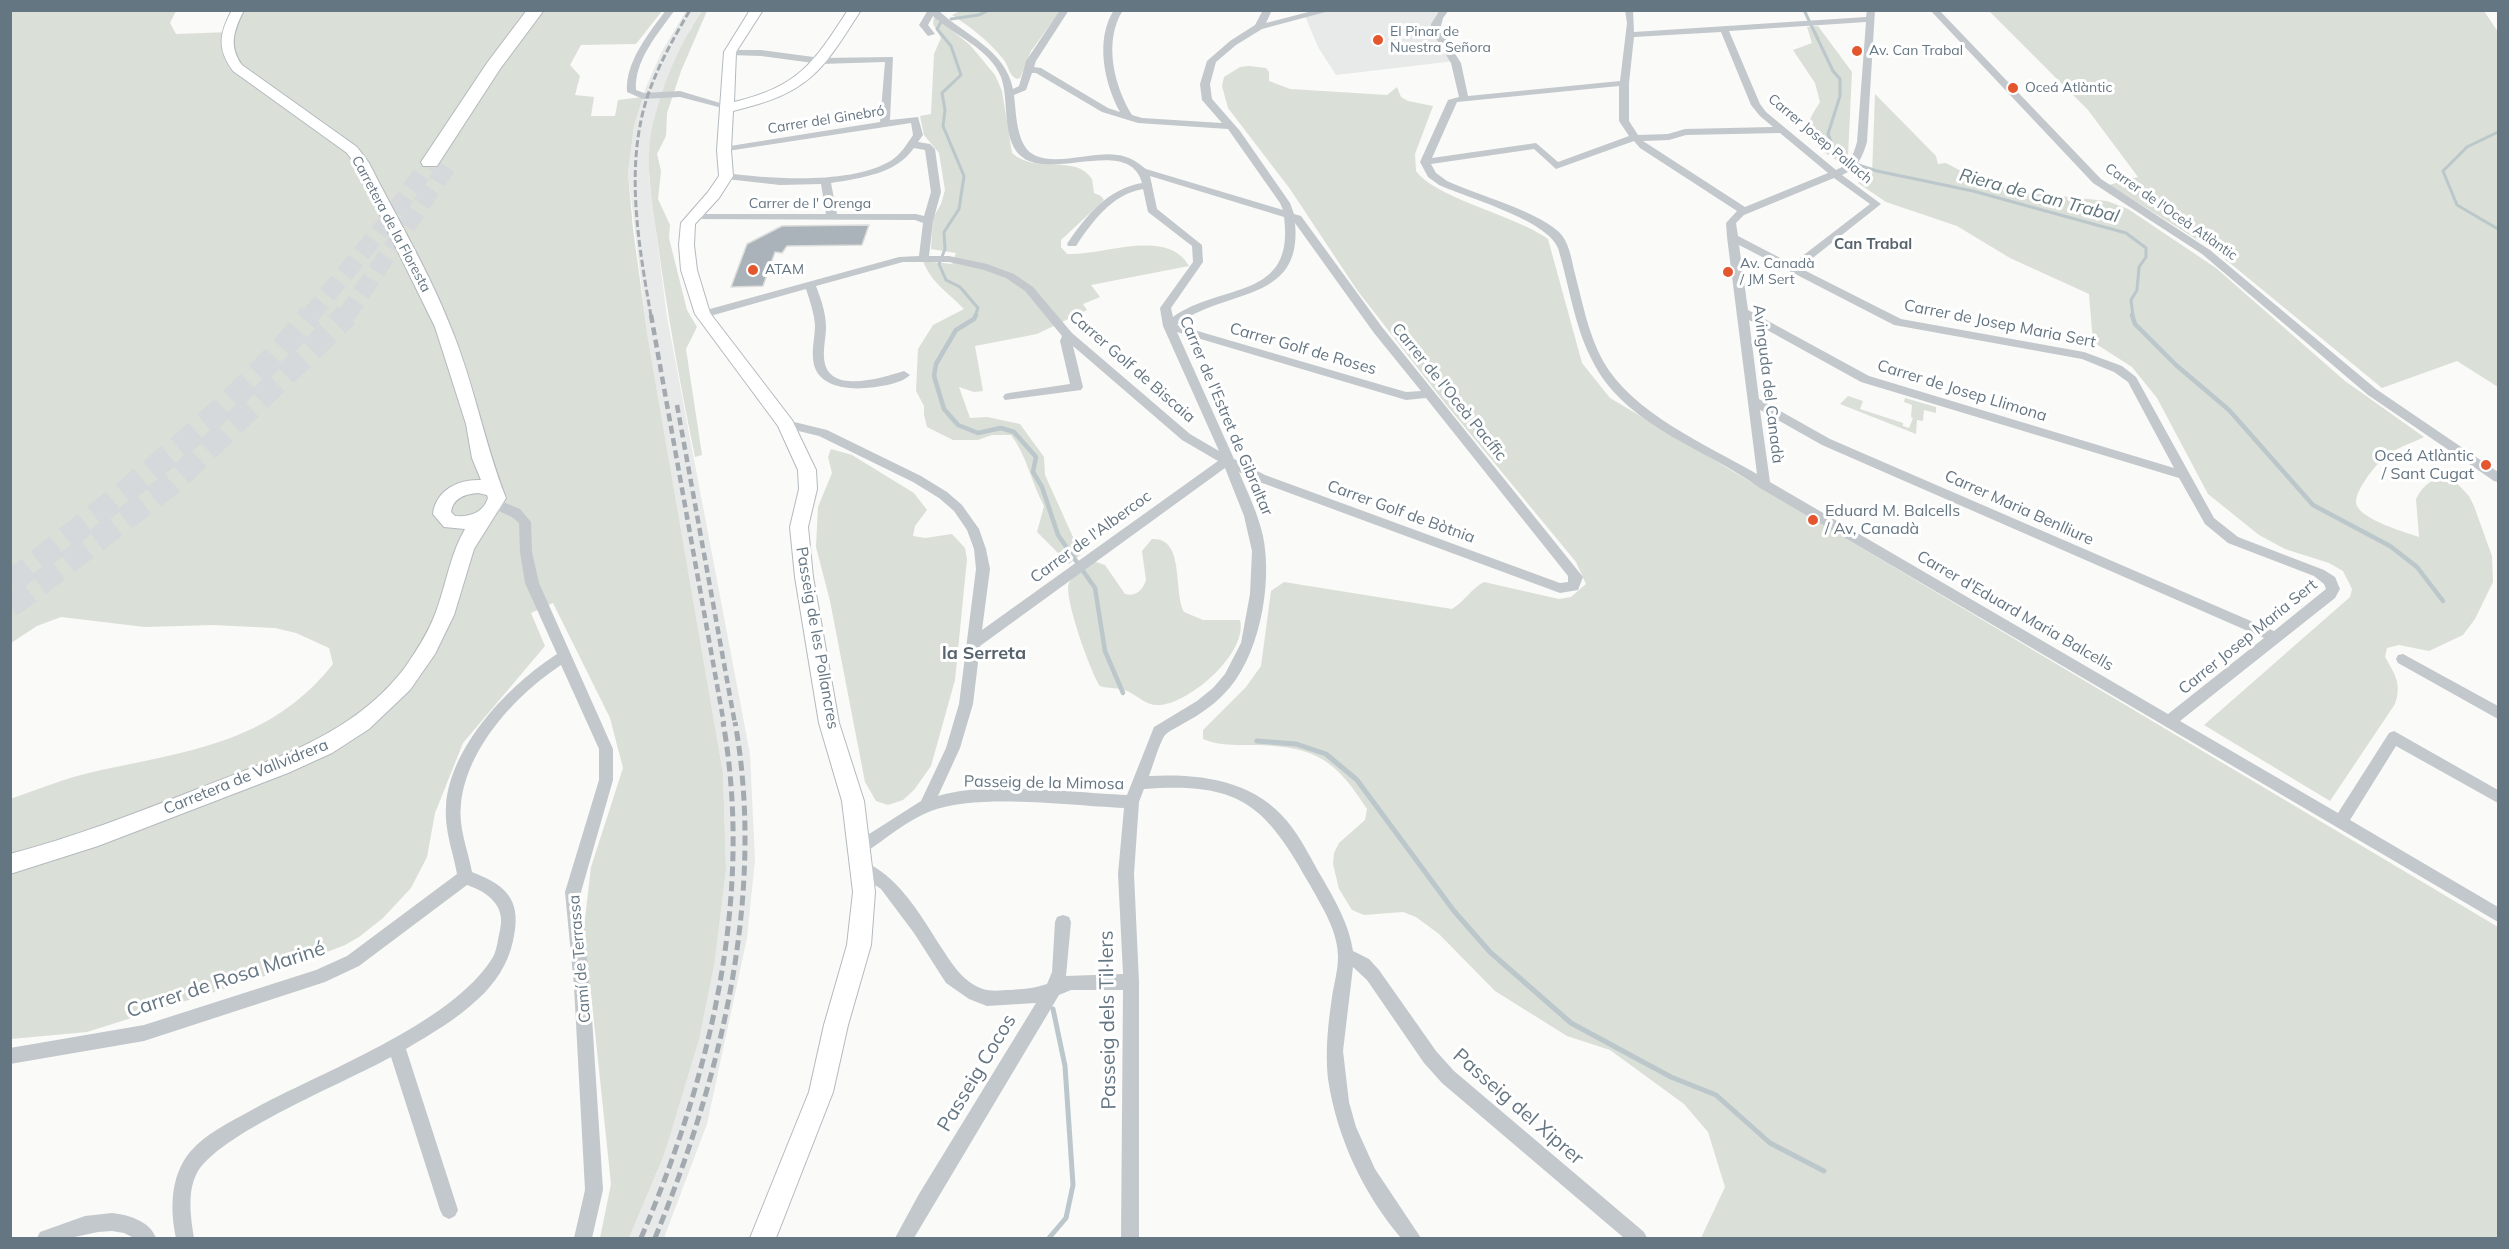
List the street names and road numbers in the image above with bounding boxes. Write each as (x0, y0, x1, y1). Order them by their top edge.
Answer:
street label: Carrer Josep Pallach (1765, 91, 1875, 187)
street label: Carrer del Ginebró (766, 102, 886, 138)
street label: Carretera de la Floresta (348, 153, 434, 295)
street label: Carrer de l'Oceà Atlàntic (2102, 160, 2240, 264)
street label: Carrer de l' Orenga (749, 196, 871, 212)
street label: Carrer de Josep Maria Sert (1902, 296, 2098, 352)
street label: Avinguda del Canadà (1749, 303, 1787, 465)
street label: Carrer Golf de Biscaia (1065, 307, 1199, 427)
street label: Carrer de l'Estret de Gibraltar (1175, 313, 1277, 519)
street label: Carrer Golf de Roses (1227, 319, 1379, 379)
street label: Carrer de l'Oceà Pacífic (1388, 319, 1510, 465)
street label: Carrer de Josep Llimona (1875, 356, 2049, 426)
street label: Carrer Maria Benlliure (1941, 466, 2097, 550)
street label: Carrer Golf de Bòtnia (1325, 476, 1477, 548)
street label: Carrer de l'Albercoc (1027, 487, 1155, 587)
street label: Passeig de les Pollancres (791, 545, 843, 731)
street label: Carrer d'Eduard Maria Balcells (1913, 547, 2117, 675)
street label: Carrer Josep Maria Sert (2175, 575, 2321, 699)
street label: Carretera de Vallvidrera (161, 735, 331, 819)
street label: Passeig de la Mimosa (964, 772, 1124, 794)
street label: Camí de Terrassa (565, 894, 595, 1024)
street label: Passeig dels Til·lers (1094, 930, 1122, 1110)
street label: Carrer de Rosa Mariné (124, 937, 328, 1023)
street label: Passeig Cocos (933, 1010, 1021, 1136)
street label: Passeig del Xiprer (1448, 1044, 1588, 1170)

